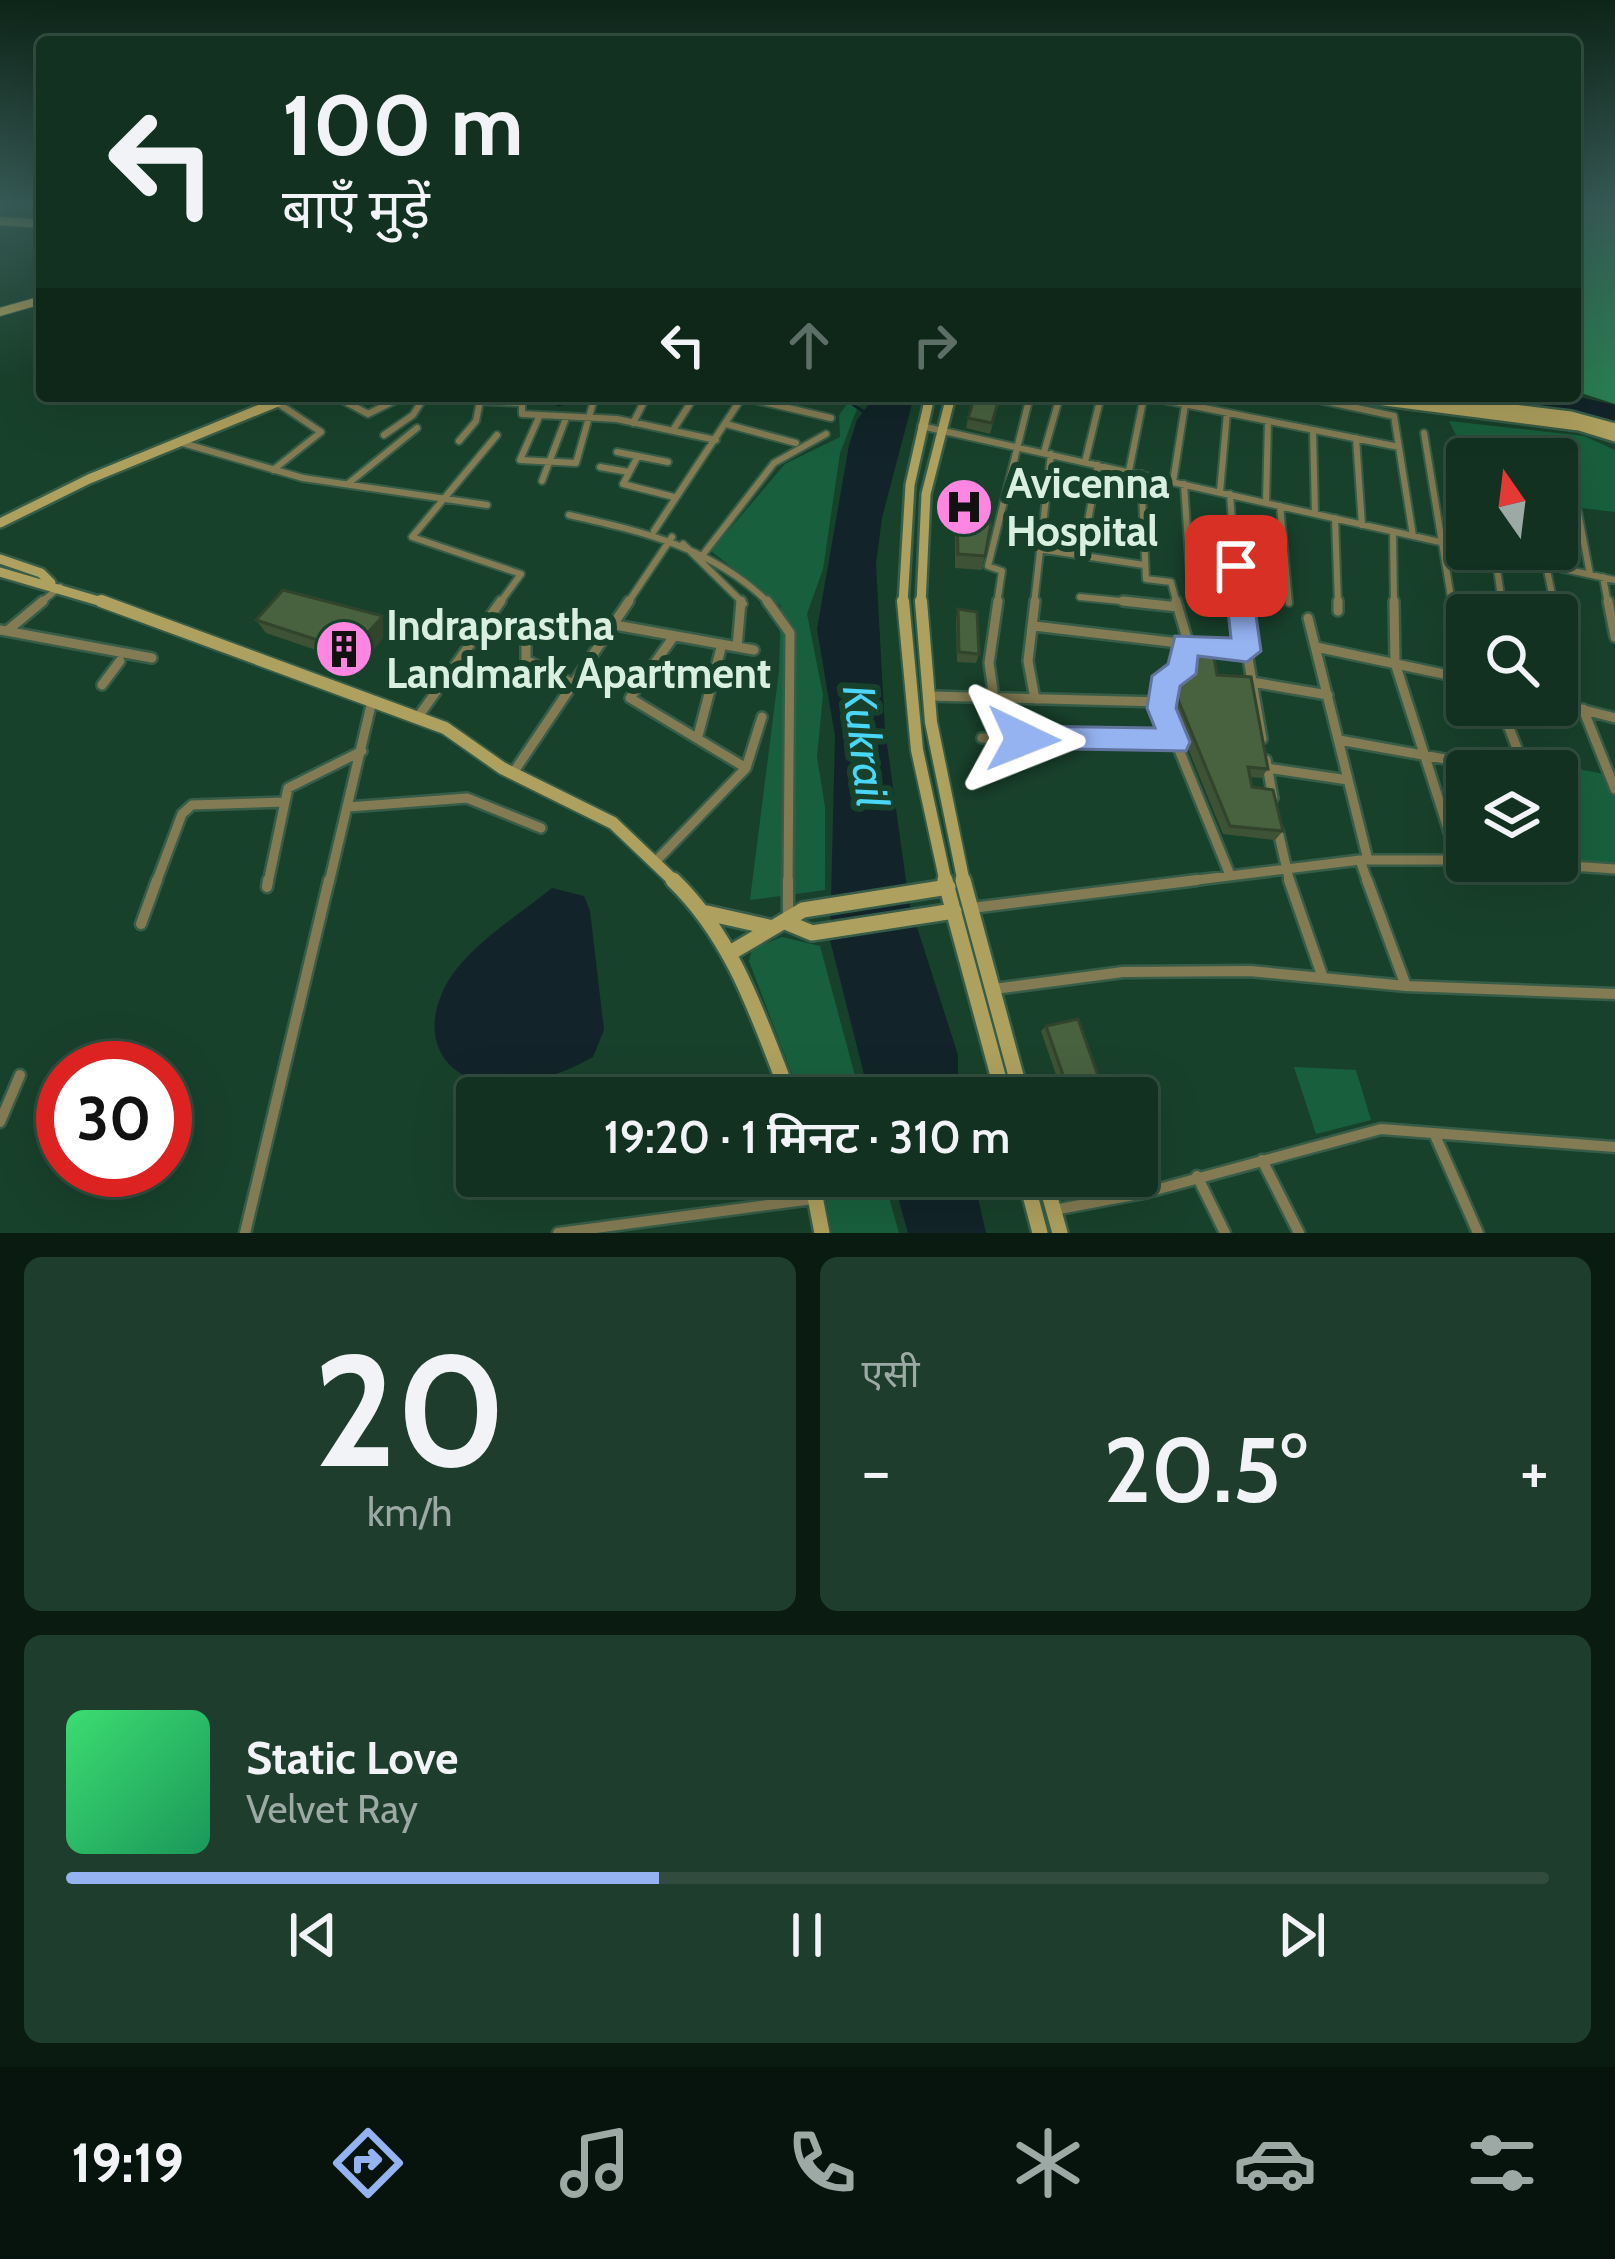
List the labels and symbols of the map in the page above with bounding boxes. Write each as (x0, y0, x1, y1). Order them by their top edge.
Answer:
north arrow (1446, 438, 1578, 570)
place label: Avicenna Hospital (1006, 457, 1170, 557)
hospital icon: Avicenna Hospital (933, 476, 995, 538)
pin (1185, 515, 1287, 617)
place label: Indraprastha Landmark Apartment (386, 599, 771, 699)
building icon: Indraprastha Landmark Apartment (313, 618, 375, 680)
position arrow (960, 676, 1086, 802)
water label: Kukrail (832, 682, 900, 811)
speed limit sign: 30 (36, 1041, 192, 1197)

